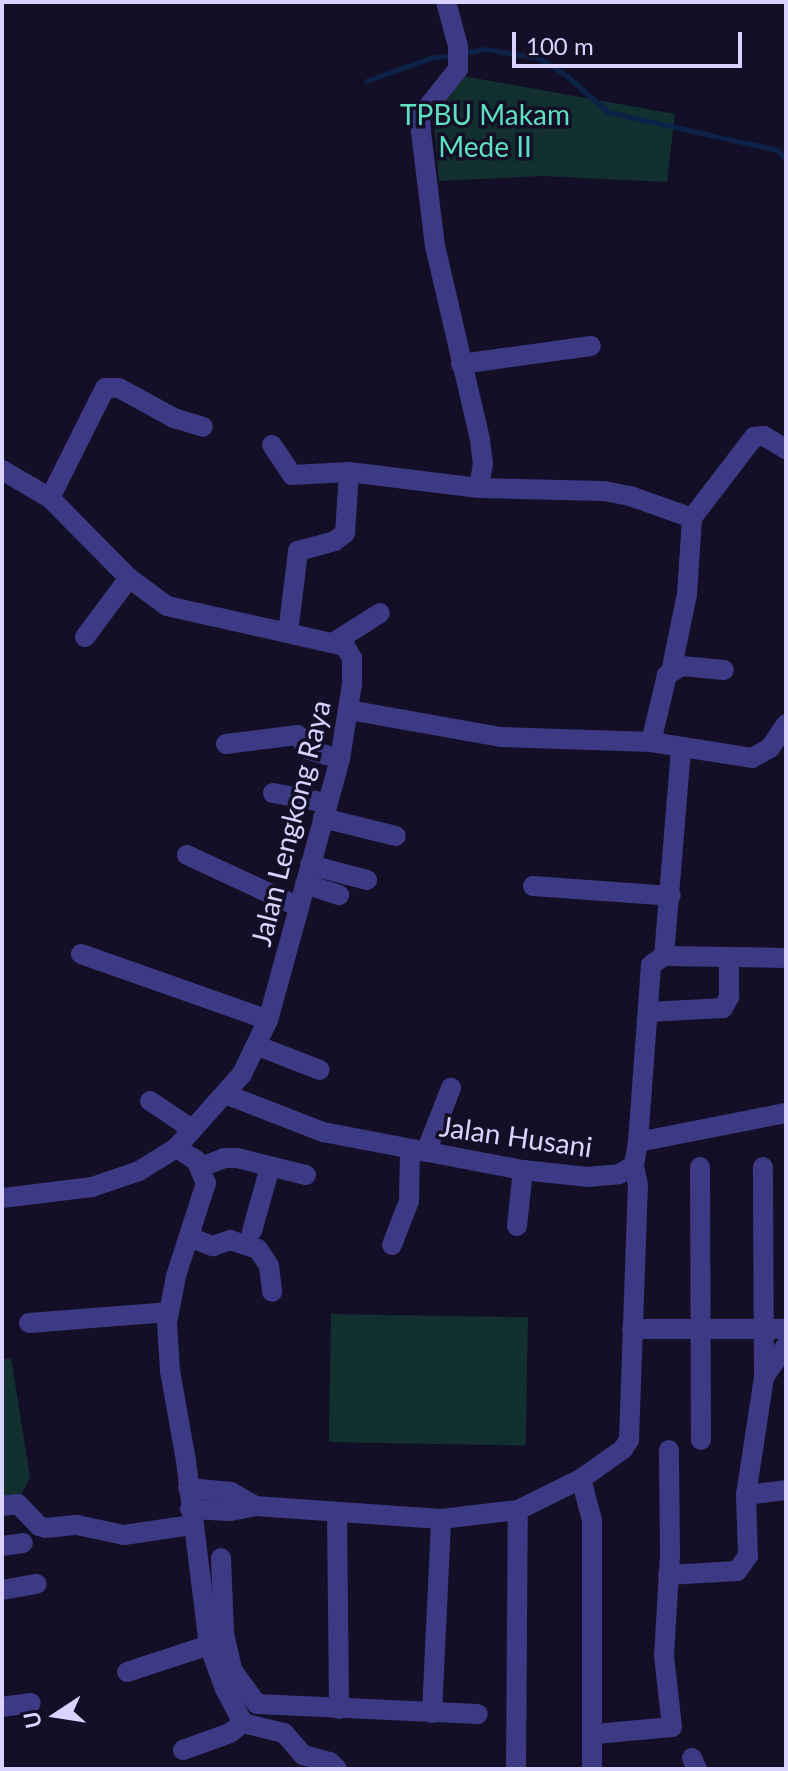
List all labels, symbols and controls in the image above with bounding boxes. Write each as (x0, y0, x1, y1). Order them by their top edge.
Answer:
scale bar (516, 16, 746, 66)
text: 100 m (526, 31, 594, 60)
park label: TPBU Makam Mede II (400, 97, 570, 163)
street label: Jalan Lengkong Raya (243, 696, 337, 950)
street label: Jalan Husani (438, 1109, 594, 1163)
north arrow (16, 1675, 96, 1755)
text: U (17, 1709, 47, 1731)

